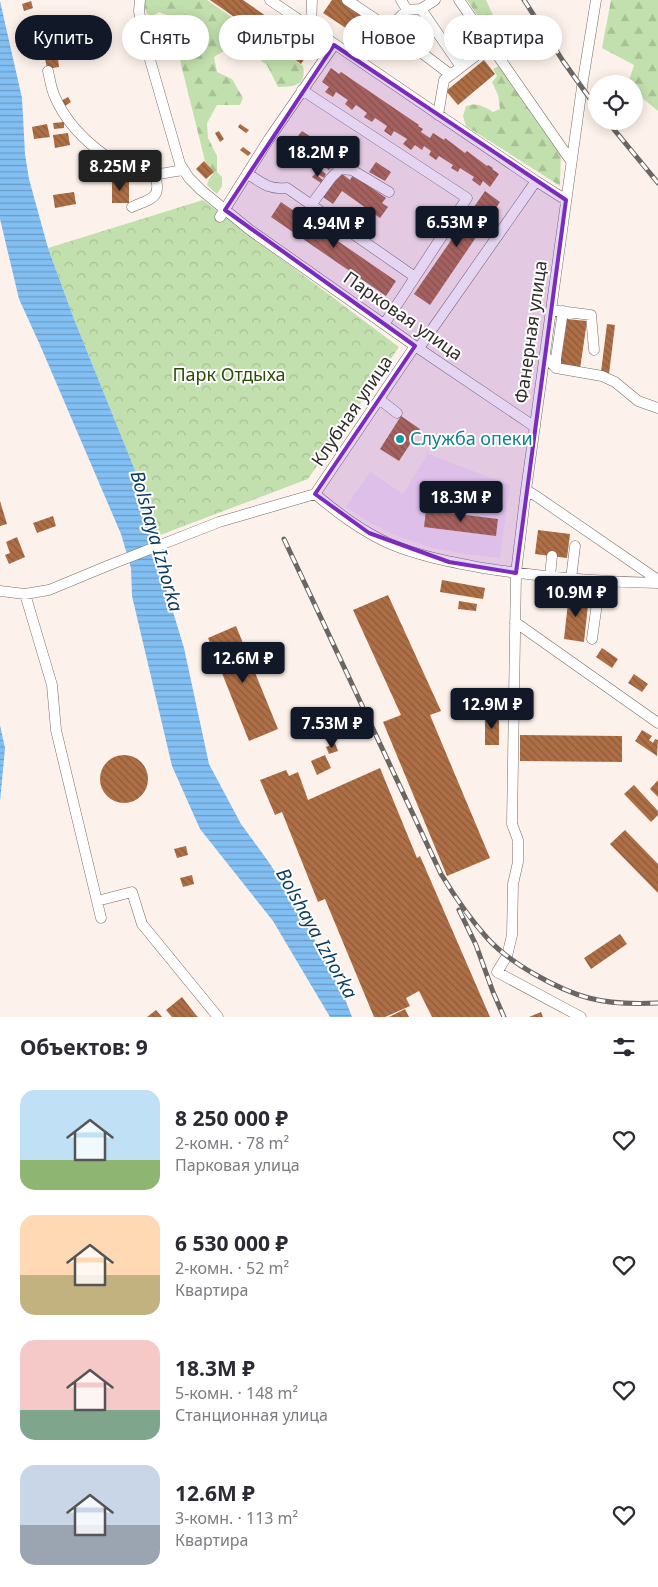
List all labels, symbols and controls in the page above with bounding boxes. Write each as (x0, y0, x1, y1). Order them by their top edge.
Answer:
chip: Купить (15, 15, 112, 60)
chip: Снять (122, 15, 209, 60)
chip: Фильтры (219, 15, 333, 60)
chip: Новое (343, 15, 434, 60)
chip: Квартира (444, 15, 562, 60)
map controls (588, 75, 643, 130)
button: locate (588, 75, 643, 130)
pin: 18.2M ₽ (272, 136, 364, 178)
text: 18.2M ₽ (288, 141, 348, 163)
pin: 8.25M ₽ (74, 150, 166, 192)
text: 8.25M ₽ (90, 155, 150, 177)
pin: 4.94M ₽ (288, 206, 380, 249)
pin: 6.53M ₽ (411, 206, 503, 248)
text: 6.53M ₽ (427, 211, 487, 233)
text: 4.94M ₽ (304, 212, 364, 234)
street label: Фанерная улица (508, 259, 552, 405)
street label: Парковая улица (339, 265, 468, 365)
street label: Клубная улица (305, 350, 397, 471)
park label: Парк Отдыха (172, 362, 286, 386)
place label: Служба опеки (410, 426, 533, 450)
marker: Служба опеки (394, 433, 406, 445)
water label: Bolshaya Izhorka (124, 467, 190, 615)
pin: 18.3M ₽ (415, 480, 507, 523)
text: 18.3M ₽ (431, 486, 491, 508)
pin: 10.9M ₽ (530, 576, 622, 618)
text: 10.9M ₽ (546, 581, 606, 603)
pin: 12.6M ₽ (197, 642, 289, 684)
text: 12.6M ₽ (213, 647, 273, 669)
pin: 12.9M ₽ (446, 688, 538, 730)
text: 12.9M ₽ (462, 693, 522, 715)
pin: 7.53M ₽ (286, 706, 378, 749)
text: 7.53M ₽ (302, 712, 362, 734)
water label: Bolshaya Izhorka (270, 863, 364, 1003)
text: Объектов: 9 (20, 1033, 148, 1061)
icon: filters (610, 1033, 638, 1061)
text: 8 250 000 ₽ (175, 1104, 288, 1132)
icon: home (60, 1110, 120, 1170)
icon: heart (610, 1126, 638, 1154)
text: 2-комн. · 78 m² (175, 1132, 289, 1154)
text: Парковая улица (175, 1154, 300, 1176)
text: 6 530 000 ₽ (175, 1229, 288, 1257)
icon: home (60, 1235, 120, 1295)
icon: heart (610, 1251, 638, 1279)
text: 2-комн. · 52 m² (175, 1257, 289, 1279)
text: Квартира (175, 1279, 249, 1301)
text: 18.3M ₽ (175, 1354, 255, 1382)
icon: home (60, 1360, 120, 1420)
icon: heart (610, 1376, 638, 1404)
text: 5-комн. · 148 m² (175, 1382, 298, 1404)
text: Станционная улица (175, 1404, 328, 1426)
text: 12.6M ₽ (175, 1479, 255, 1507)
icon: home (60, 1485, 120, 1545)
icon: heart (610, 1501, 638, 1529)
text: 3-комн. · 113 m² (175, 1507, 298, 1529)
text: Квартира (175, 1529, 249, 1551)

